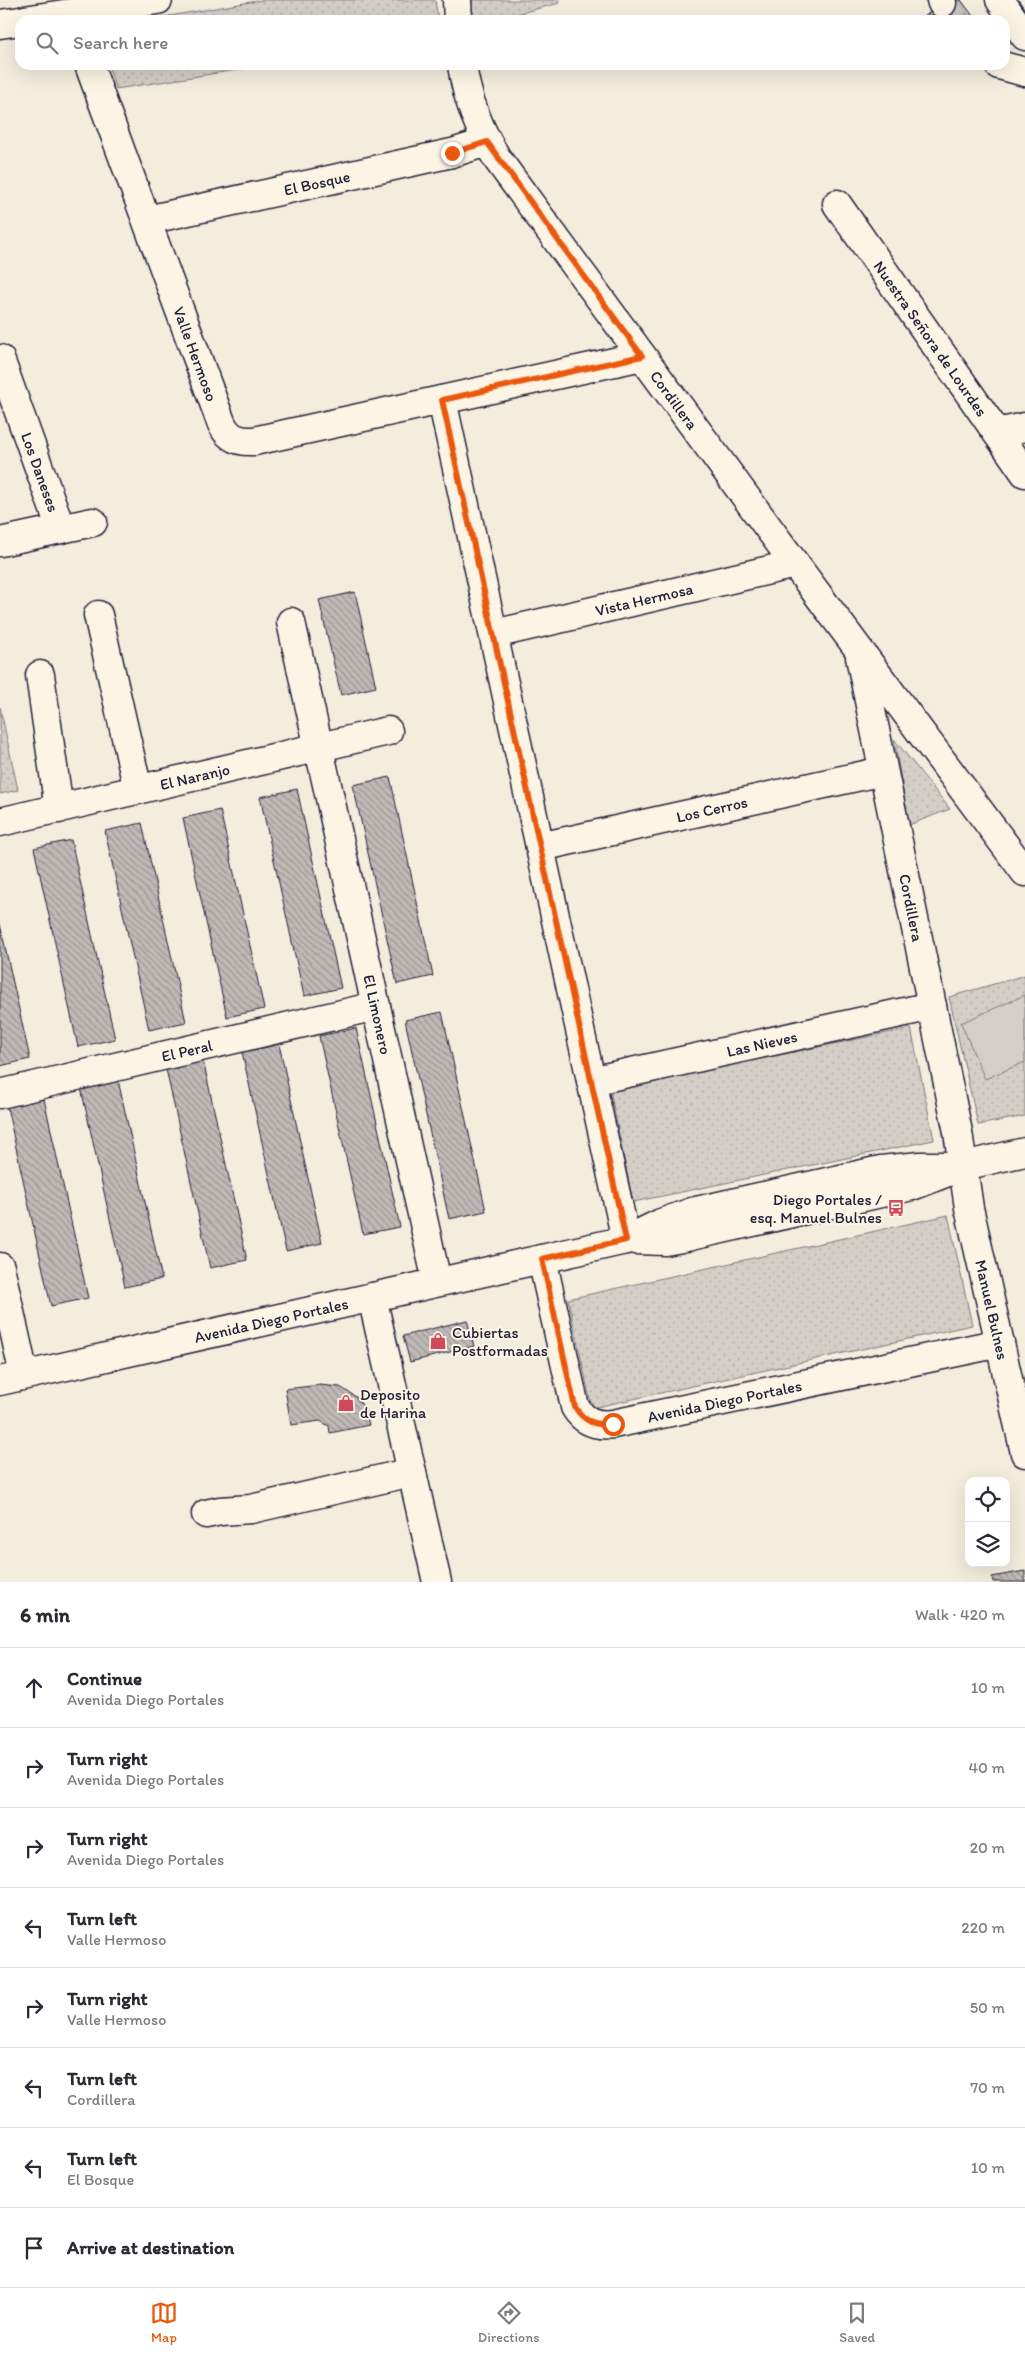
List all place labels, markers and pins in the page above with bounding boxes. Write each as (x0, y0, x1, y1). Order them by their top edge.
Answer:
place label: Diego Portales / esq. Manuel Bulnes (750, 1190, 882, 1227)
bus stop icon: Diego Portales / esq. Manuel Bulnes (886, 1198, 906, 1218)
place label: Cubiertas Postformadas (452, 1323, 548, 1360)
shop icon: Cubiertas Postformadas (428, 1331, 448, 1351)
place label: Deposito de Harina (360, 1385, 427, 1422)
shop icon: Deposito de Harina (336, 1393, 356, 1413)

